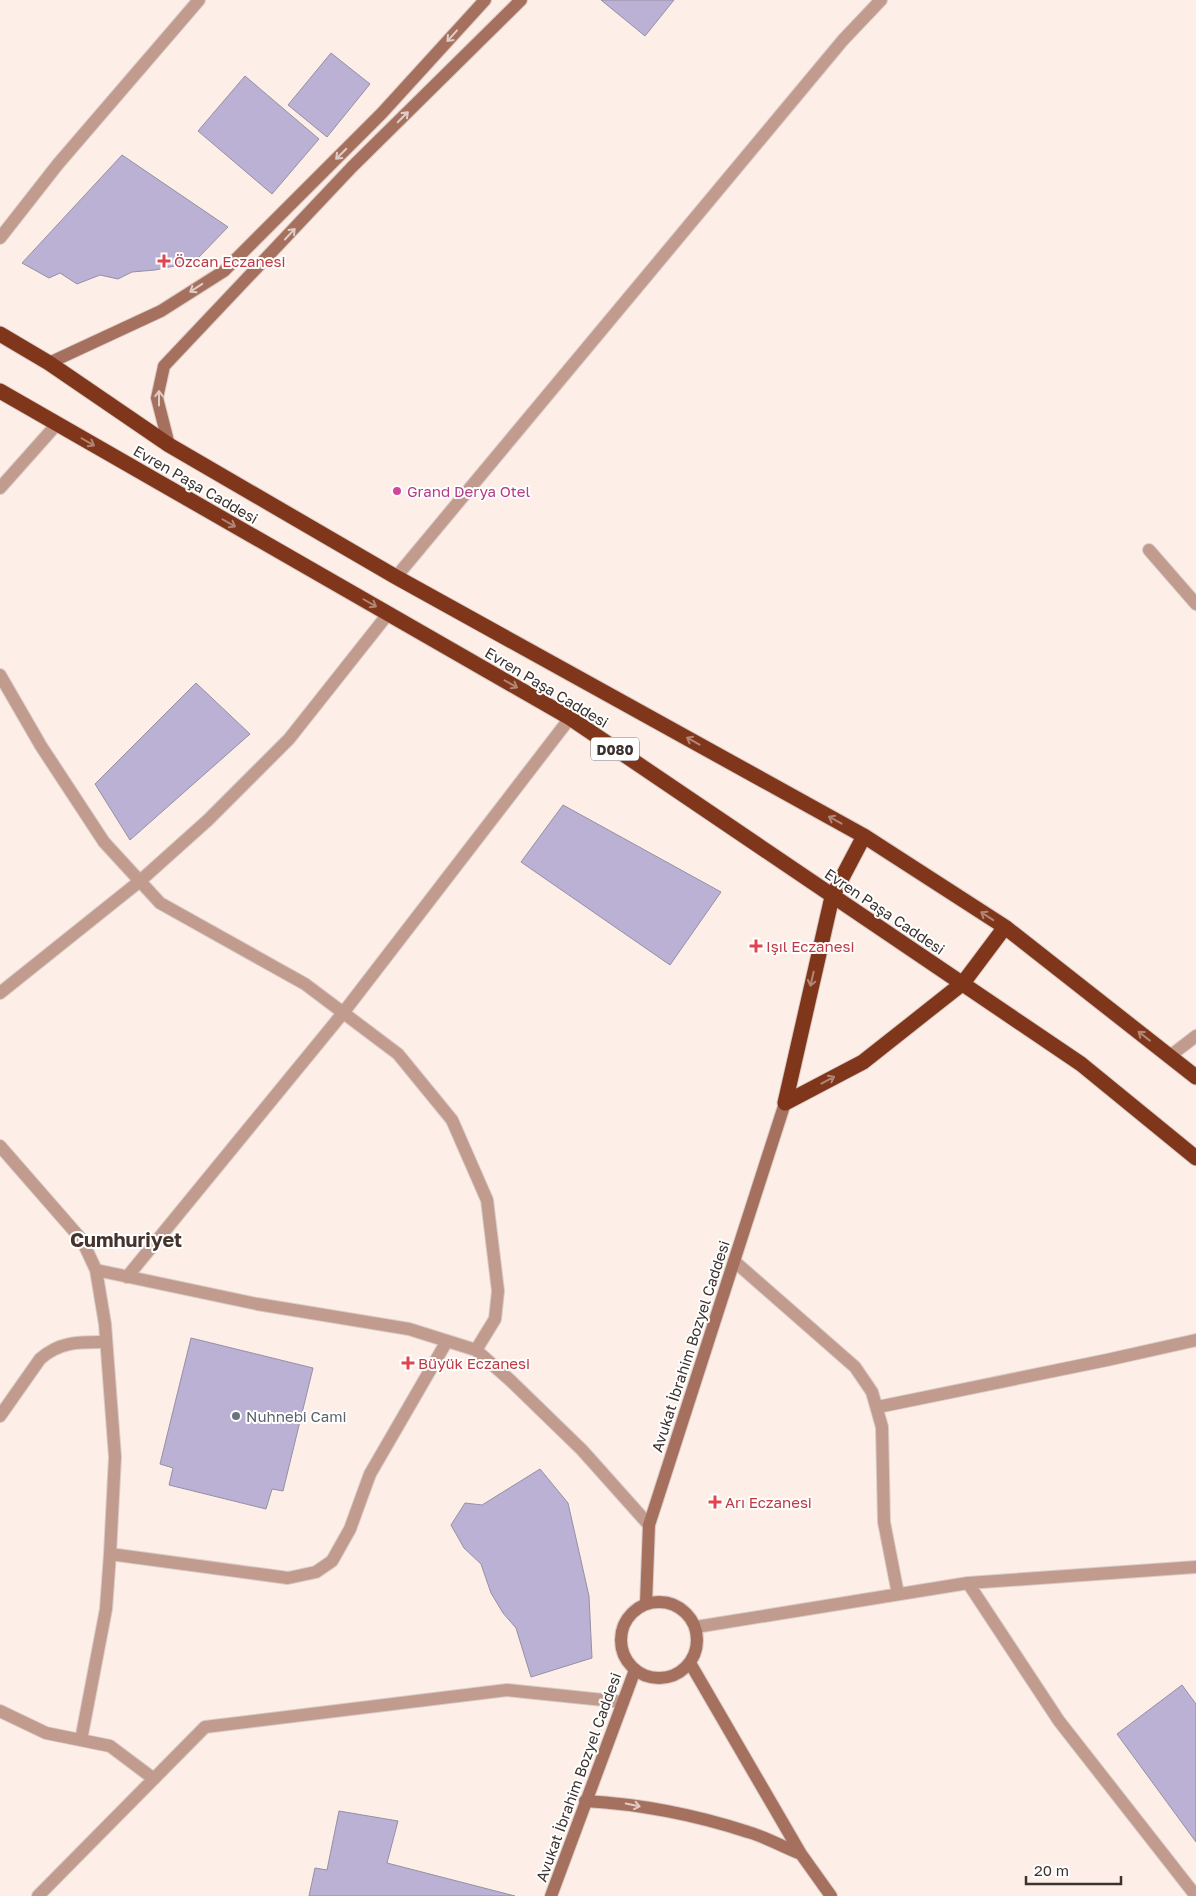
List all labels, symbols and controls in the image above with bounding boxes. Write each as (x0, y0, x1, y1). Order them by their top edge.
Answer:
one-way arrow (446, 30, 458, 42)
one-way arrow (397, 111, 409, 123)
one-way arrow (335, 148, 347, 160)
one-way arrow (284, 227, 296, 240)
place label: Özcan Eczanesi (174, 252, 285, 270)
marker: Özcan Eczanesi (158, 255, 170, 267)
one-way arrow (190, 284, 204, 294)
one-way arrow (154, 390, 164, 406)
one-way arrow (80, 437, 94, 447)
street label: Evren Paşa Caddesi (130, 441, 262, 527)
place label: Grand Derya Otel (407, 482, 530, 500)
marker: Grand Derya Otel (391, 485, 403, 497)
one-way arrow (221, 518, 235, 528)
one-way arrow (362, 599, 376, 609)
street label: Evren Paşa Caddesi (482, 643, 612, 731)
one-way arrow (503, 680, 517, 690)
one-way arrow (685, 736, 700, 746)
road number: D080 (591, 738, 639, 761)
one-way arrow (828, 814, 843, 824)
street label: Evren Paşa Caddesi (822, 864, 948, 958)
one-way arrow (981, 910, 995, 920)
place label: Işıl Eczanesi (766, 937, 854, 955)
marker: Işıl Eczanesi (750, 940, 762, 952)
one-way arrow (807, 971, 816, 987)
one-way arrow (1138, 1030, 1151, 1041)
one-way arrow (821, 1075, 836, 1085)
district label: Cumhuriyet (70, 1227, 182, 1251)
street label: Avukat İbrahim Bozyel Caddesi (647, 1238, 733, 1454)
place label: Büyük Eczanesi (418, 1354, 530, 1372)
marker: Büyük Eczanesi (402, 1357, 414, 1369)
place label: Nuhnebi Cami (246, 1407, 347, 1425)
marker: Nuhnebi Cami (230, 1410, 242, 1422)
place label: Arı Eczanesi (725, 1493, 812, 1511)
marker: Arı Eczanesi (709, 1496, 721, 1508)
street label: Avukat İbrahim Bozyel Caddesi (532, 1670, 624, 1884)
one-way arrow (625, 1801, 641, 1810)
scale bar (1026, 1854, 1121, 1886)
text: 20 m (1034, 1861, 1069, 1879)

